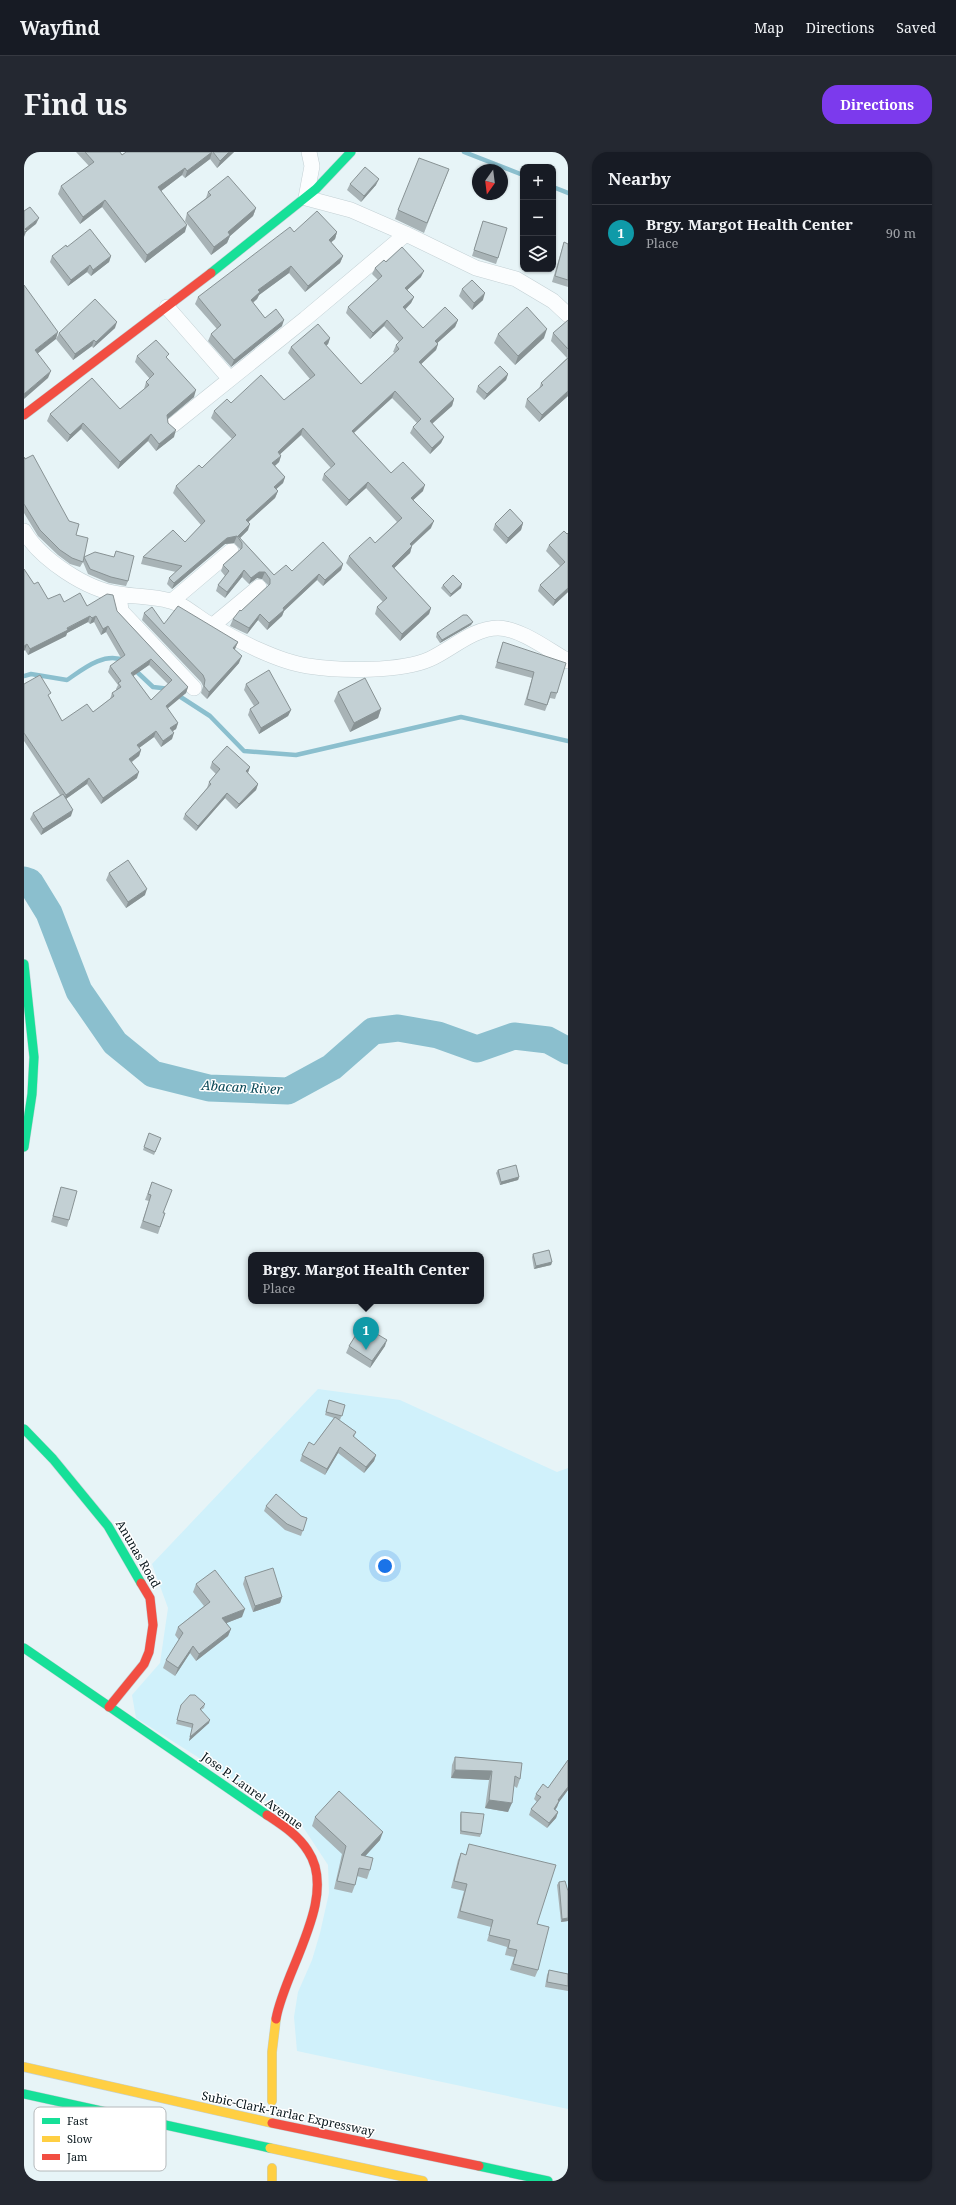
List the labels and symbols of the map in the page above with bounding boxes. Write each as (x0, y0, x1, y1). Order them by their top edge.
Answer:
north arrow (472, 164, 508, 200)
water label: Abacan River (200, 1076, 284, 1098)
pin: 1 (353, 1317, 379, 1350)
street label: Anunas Road (112, 1517, 165, 1591)
your location (375, 1556, 395, 1576)
street label: Jose P. Laurel Avenue (197, 1747, 307, 1833)
street label: Subic-Clark-Tarlac Expressway (200, 2087, 376, 2140)
legend (34, 2107, 166, 2171)
text: Fast (67, 2113, 88, 2128)
text: Slow (67, 2131, 93, 2146)
text: Jam (66, 2149, 88, 2164)

